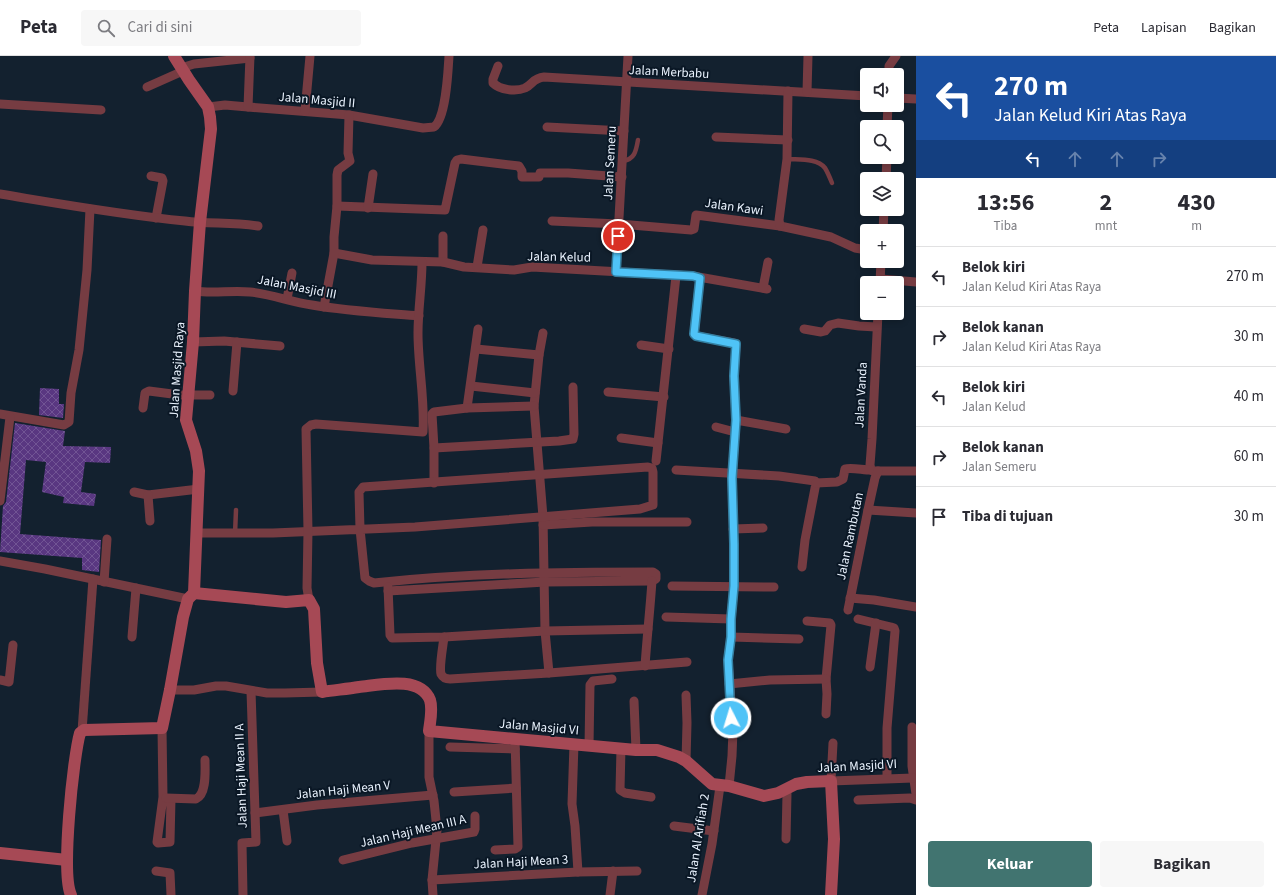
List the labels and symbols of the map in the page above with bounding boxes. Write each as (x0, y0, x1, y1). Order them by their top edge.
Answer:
street label: Jalan Merbabu (628, 61, 710, 83)
street label: Jalan Masjid II (278, 88, 356, 112)
street label: Jalan Semeru (599, 125, 621, 201)
street label: Jalan Kawi (704, 194, 764, 220)
pin (601, 219, 635, 253)
street label: Jalan Kelud (527, 247, 591, 267)
street label: Jalan Masjid III (256, 271, 338, 303)
street label: Jalan Masjid Raya (165, 321, 189, 419)
street label: Jalan Vanda (850, 361, 872, 429)
street label: Jalan Rambutan (832, 491, 868, 581)
position arrow (710, 697, 752, 739)
street label: Jalan Masjid VI (498, 715, 580, 739)
street label: Jalan Haji Mean II A (230, 722, 252, 829)
street label: Jalan Masjid VI (817, 755, 897, 777)
street label: Jalan Haji Mean V (295, 776, 392, 804)
street label: Jalan Al Arifiah 2 (682, 792, 714, 884)
street label: Jalan Haji Mean III A (358, 810, 469, 852)
street label: Jalan Haji Mean 3 (473, 851, 569, 873)

